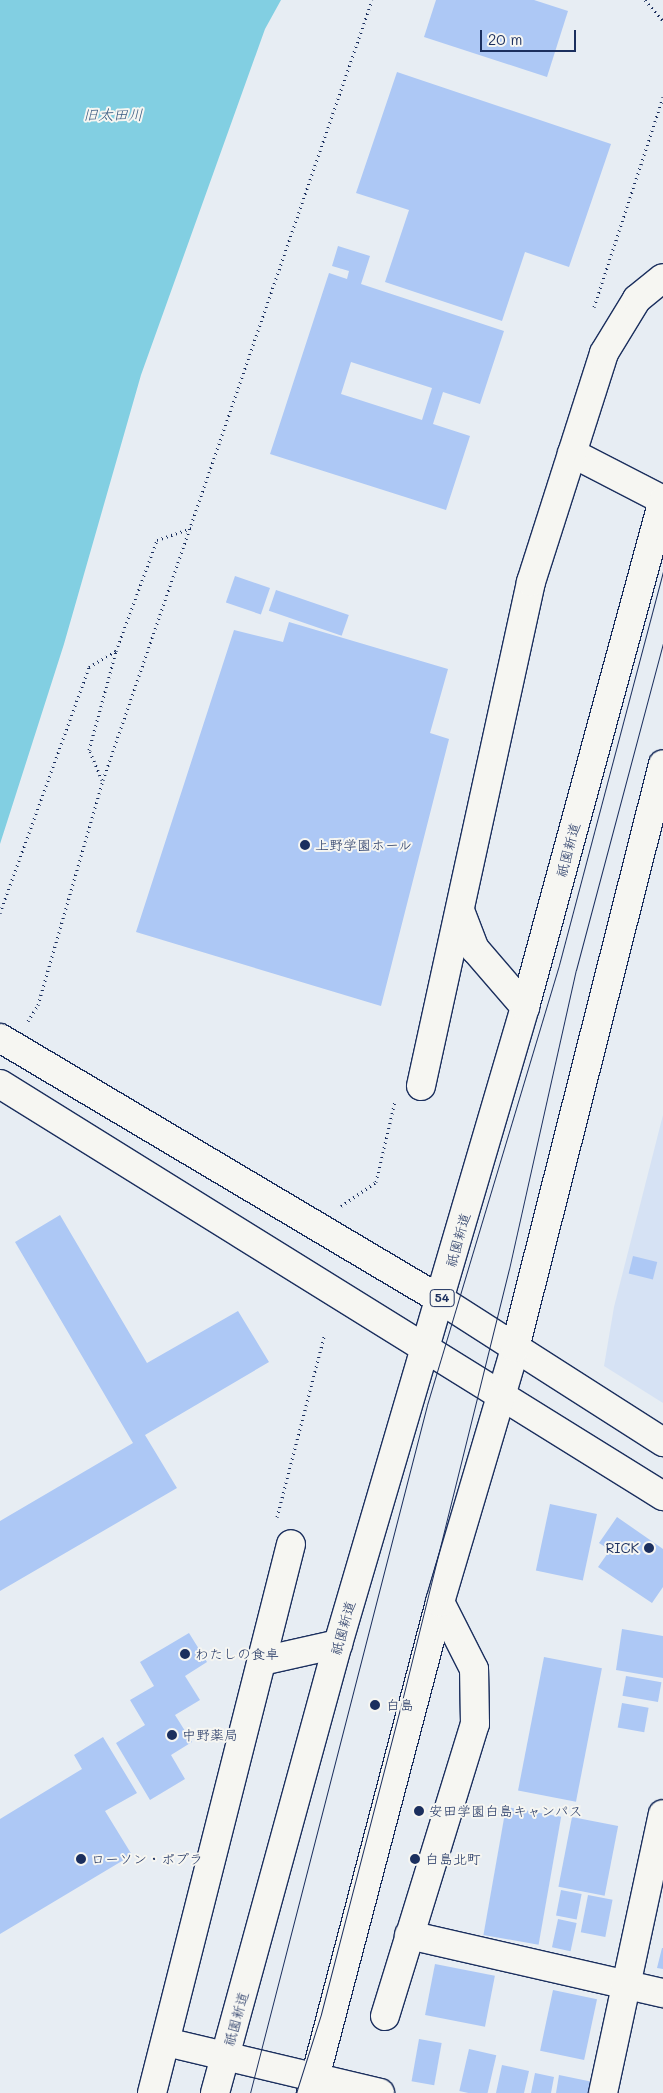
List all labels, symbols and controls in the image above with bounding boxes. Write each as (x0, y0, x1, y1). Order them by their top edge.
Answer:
scale bar (483, 20, 579, 52)
text: 20 m (488, 29, 522, 49)
water label: 旧太田川 (83, 106, 143, 124)
street label: 祇園新道 (553, 821, 583, 879)
place label: 上野学園ホール (315, 837, 413, 853)
marker: 上野学園ホール (299, 839, 311, 851)
street label: 祇園新道 (442, 1211, 474, 1269)
road number: 54 (430, 1289, 454, 1308)
place label: RICK (605, 1540, 639, 1556)
marker: RICK (643, 1542, 655, 1554)
street label: 祇園新道 (327, 1599, 359, 1657)
place label: わたしの食卓 (195, 1646, 279, 1662)
marker: わたしの食卓 (179, 1648, 191, 1660)
place label: 白島 (386, 1697, 414, 1713)
marker: 白島 (368, 1698, 382, 1712)
place label: 中野薬局 (182, 1727, 238, 1743)
marker: 中野薬局 (166, 1729, 178, 1741)
place label: 安田学園白島キャンパス (429, 1803, 583, 1819)
marker: 安田学園白島キャンパス (413, 1805, 425, 1817)
place label: ローソン・ポプラ (91, 1851, 203, 1867)
place label: 白島北町 (425, 1851, 481, 1867)
marker: ローソン・ポプラ (75, 1853, 87, 1865)
marker: 白島北町 (409, 1853, 421, 1865)
street label: 祇園新道 (220, 1990, 252, 2048)

